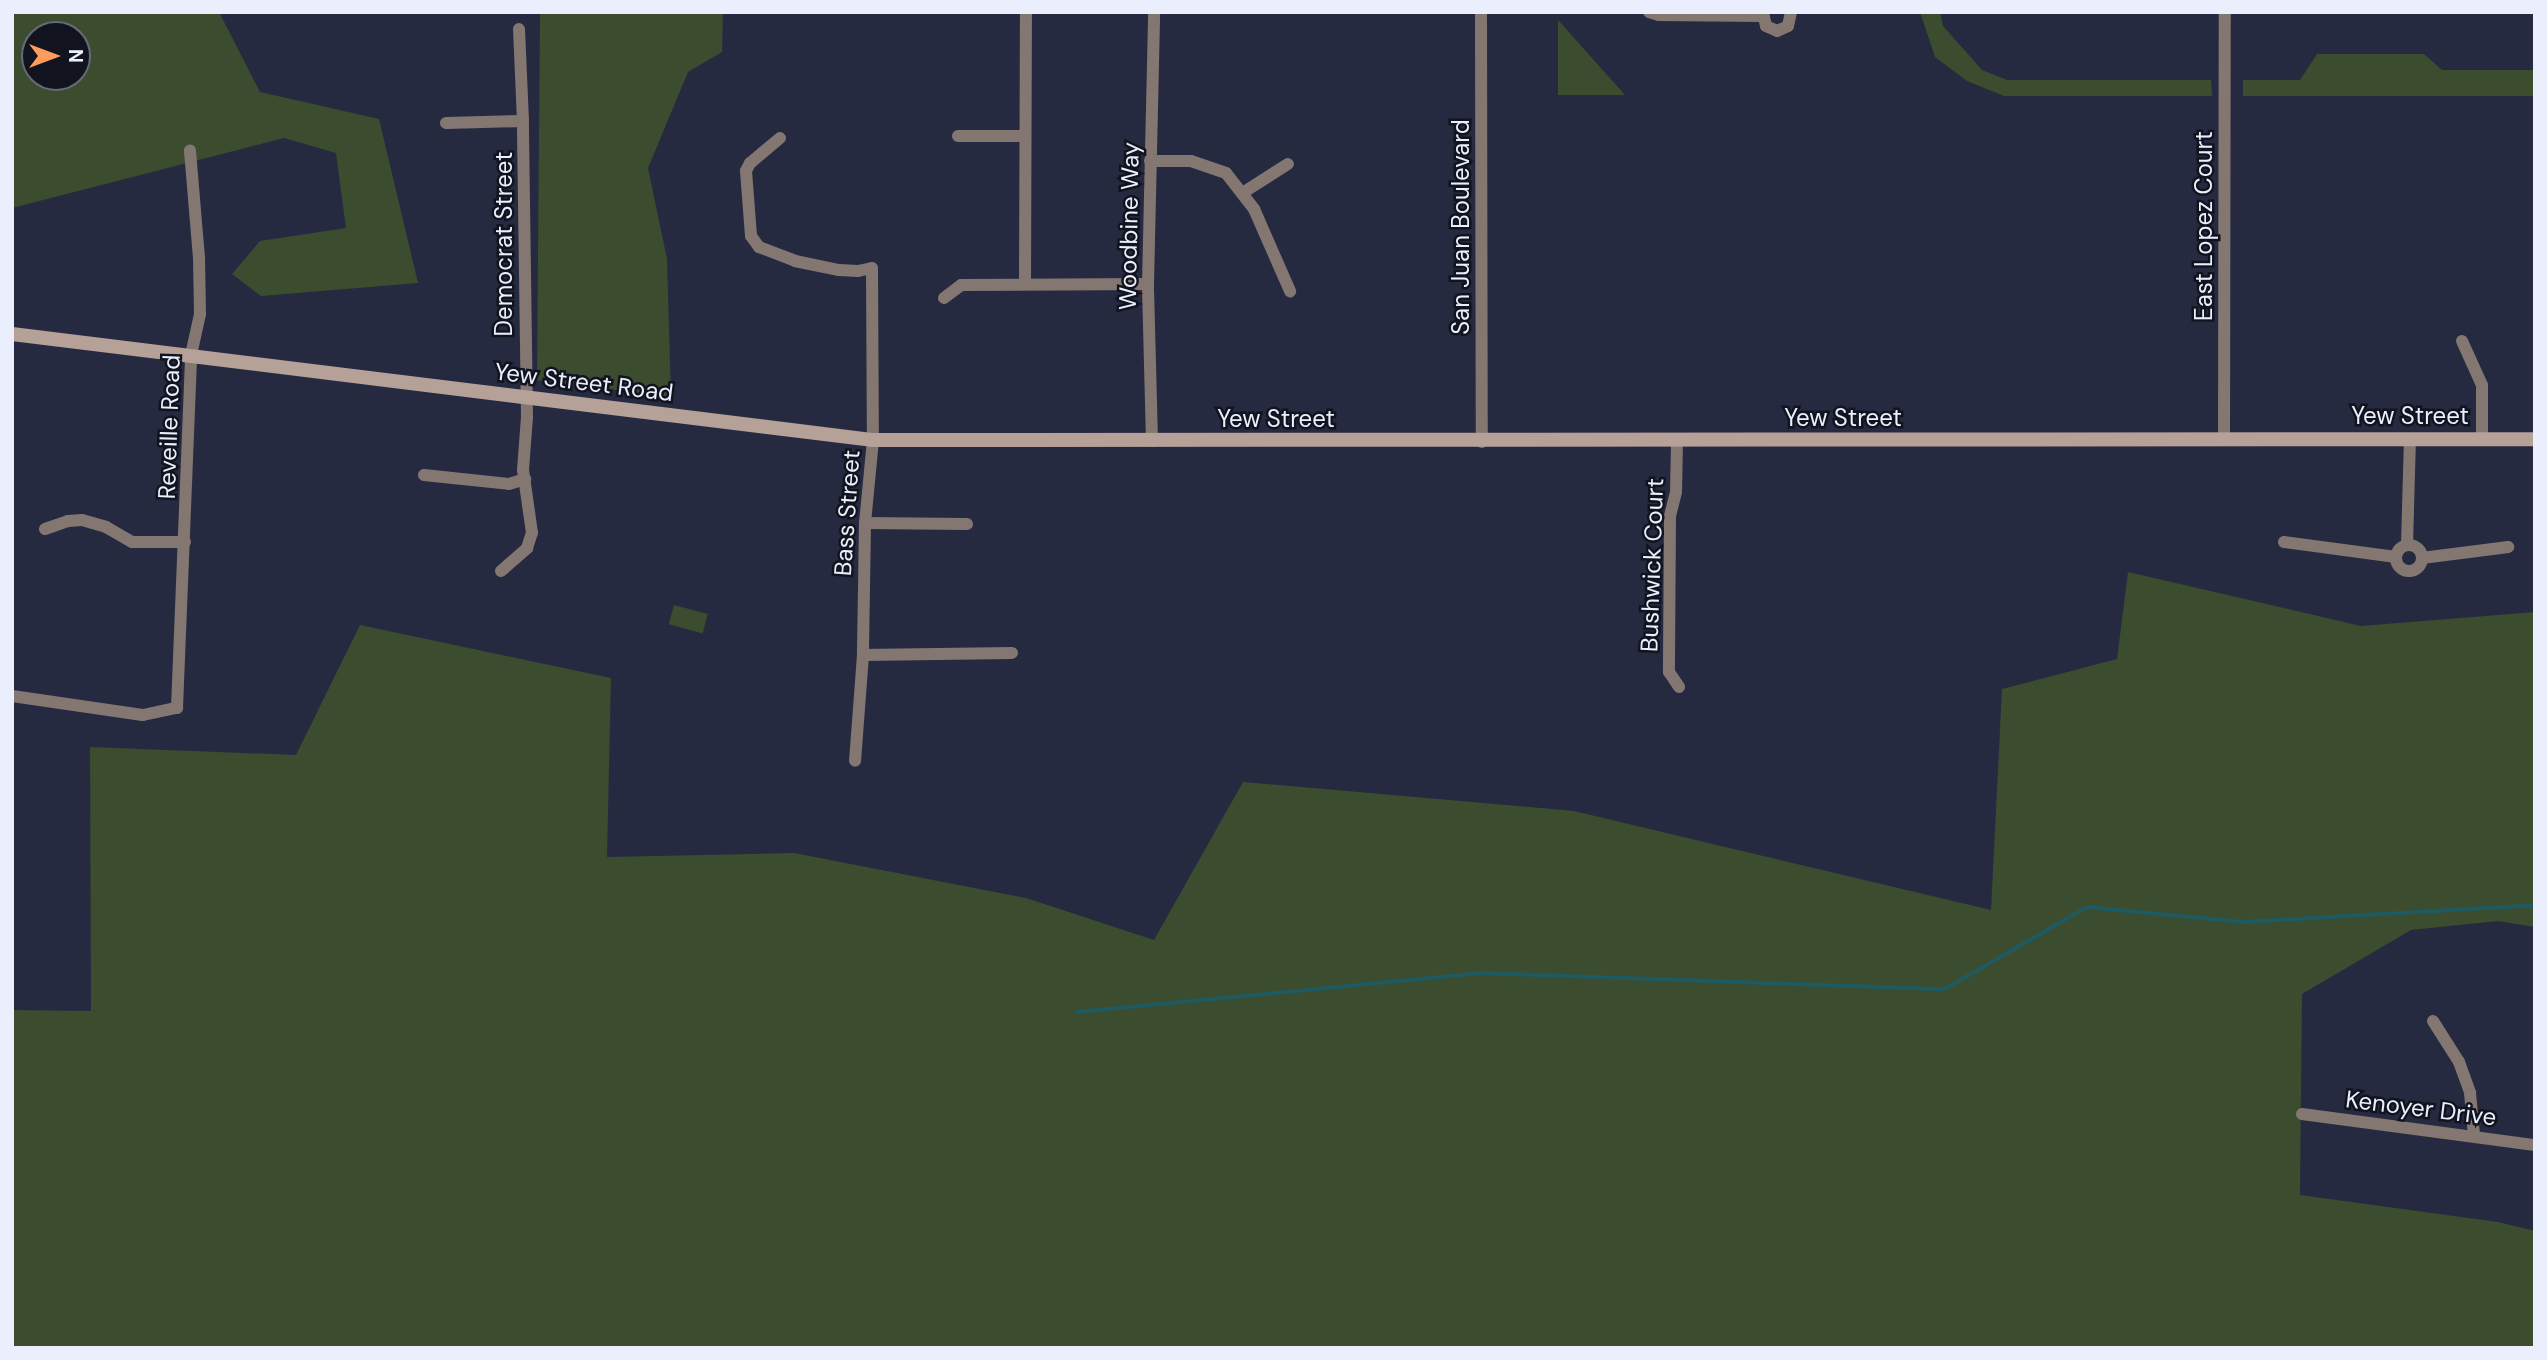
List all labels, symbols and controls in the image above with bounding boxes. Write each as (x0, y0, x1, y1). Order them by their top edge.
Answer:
north arrow (21, 21, 91, 91)
text: N (63, 49, 88, 63)
street label: San Juan Boulevard (1447, 119, 1475, 335)
street label: East Lopez Court (2190, 131, 2218, 321)
street label: Woodbine Way (1113, 142, 1145, 310)
street label: Democrat Street (490, 152, 518, 336)
street label: Reveille Road (152, 354, 186, 500)
street label: Yew Street Road (493, 357, 675, 407)
street label: Yew Street (2351, 402, 2469, 430)
street label: Yew Street (1784, 404, 1902, 432)
street label: Yew Street (1217, 405, 1335, 433)
street label: Bass Street (828, 449, 866, 577)
street label: Bushwick Court (1635, 478, 1669, 652)
street label: Kenoyer Drive (2344, 1084, 2498, 1132)

